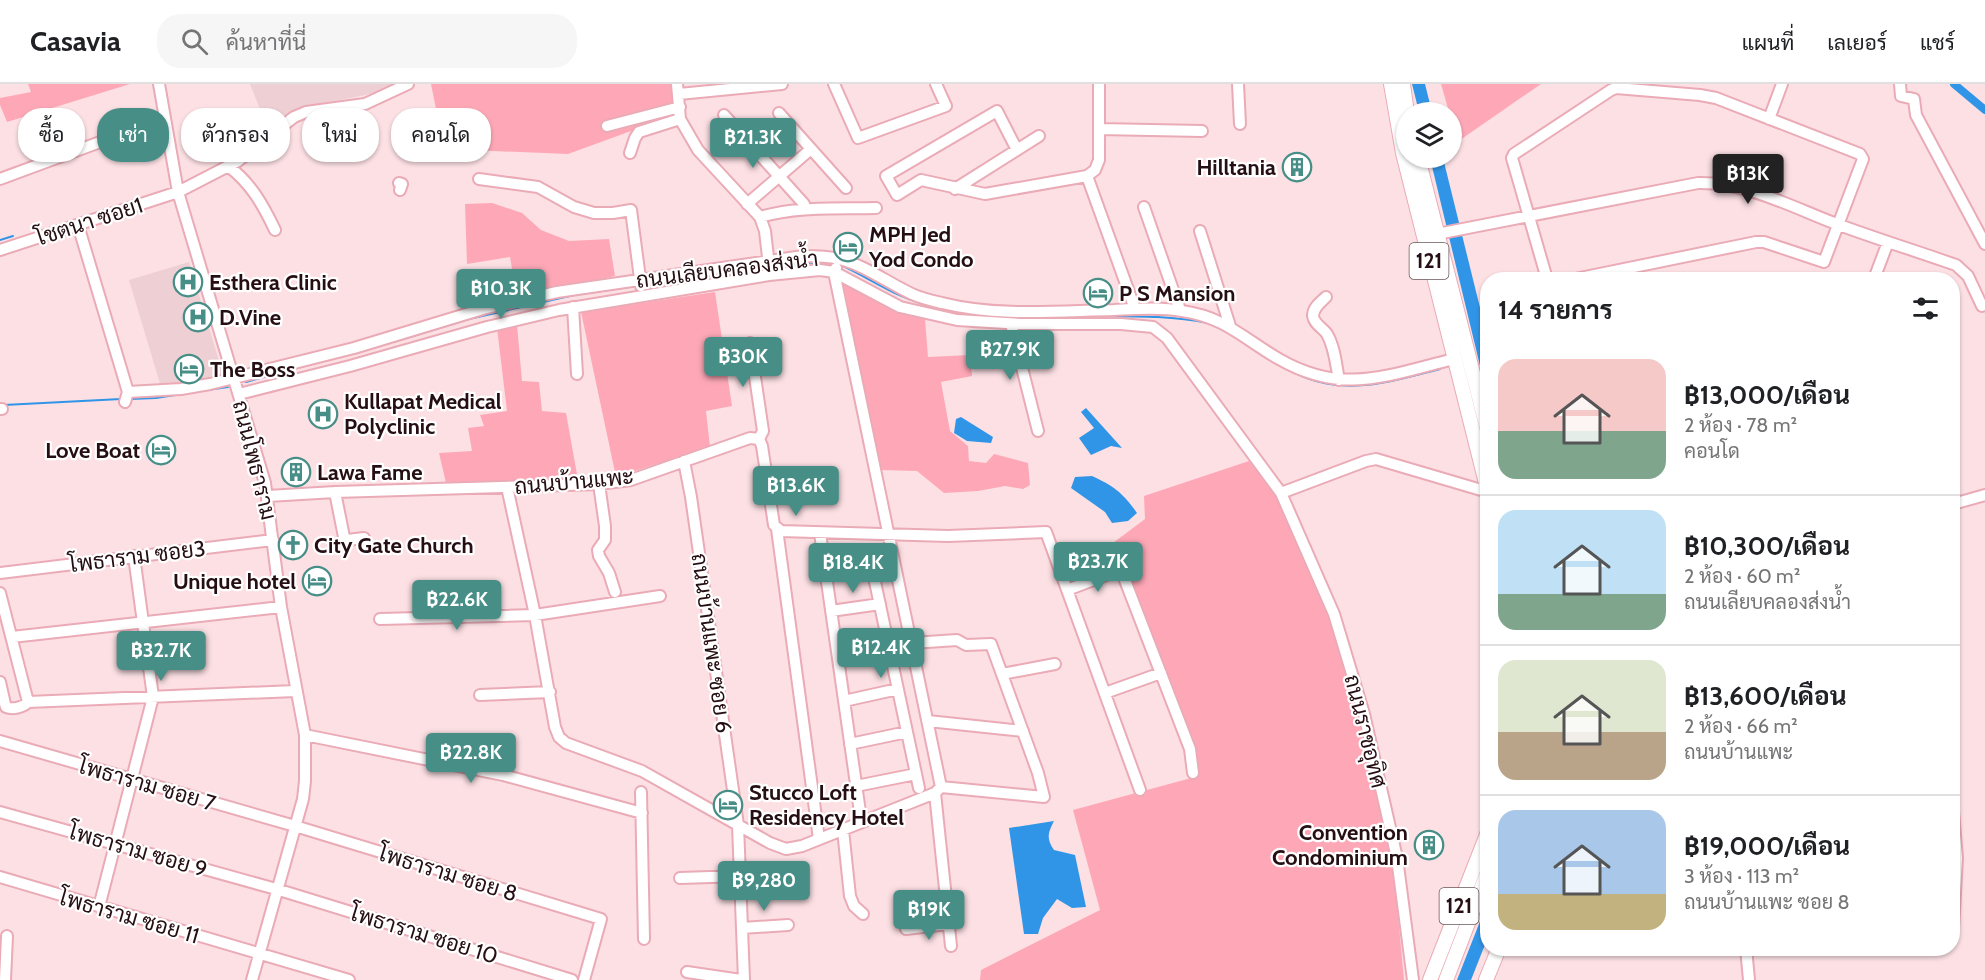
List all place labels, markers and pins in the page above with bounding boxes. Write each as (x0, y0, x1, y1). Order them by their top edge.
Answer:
pin: ฿21.3K (704, 118, 802, 169)
building icon: Hilltania (1281, 151, 1313, 183)
place label: Hilltania (1196, 154, 1276, 181)
pin: ฿13K (1712, 154, 1784, 205)
place label: MPH Jed Yod Condo (868, 221, 974, 273)
hotel icon: MPH Jed Yod Condo (832, 231, 864, 263)
hospital icon: Esthera Clinic (172, 266, 204, 298)
place label: Esthera Clinic (209, 269, 337, 296)
pin: ฿10.3K (452, 269, 550, 320)
hotel icon: P S Mansion (1082, 277, 1114, 309)
place label: P S Mansion (1119, 280, 1235, 307)
hospital icon: D.Vine (182, 301, 214, 333)
place label: D.Vine (219, 304, 281, 331)
pin: ฿27.9K (961, 330, 1059, 381)
pin: ฿30K (707, 337, 779, 388)
hotel icon: The Boss (173, 353, 205, 385)
place label: The Boss (210, 356, 295, 383)
place label: Kullapat Medical Polyclinic (344, 388, 502, 440)
hospital icon: Kullapat Medical Polyclinic (307, 398, 339, 430)
hotel icon: Love Boat (145, 434, 177, 466)
place label: Love Boat (45, 437, 140, 464)
building icon: Lawa Fame (280, 456, 312, 488)
place label: Lawa Fame (317, 459, 423, 486)
pin: ฿13.6K (747, 466, 845, 517)
church icon: City Gate Church (277, 529, 309, 561)
place label: City Gate Church (314, 532, 474, 559)
pin: ฿23.7K (1049, 542, 1147, 593)
pin: ฿18.4K (804, 543, 902, 594)
hotel icon: Unique hotel (301, 565, 333, 597)
place label: Unique hotel (173, 568, 296, 595)
pin: ฿22.6K (408, 580, 506, 631)
pin: ฿12.4K (832, 628, 930, 679)
pin: ฿32.7K (112, 631, 210, 682)
pin: ฿22.8K (422, 733, 520, 784)
place label: Stucco Loft Residency Hotel (749, 779, 904, 831)
hotel icon: Stucco Loft Residency Hotel (712, 789, 744, 821)
place label: Convention Condominium (1272, 819, 1408, 871)
building icon: Convention Condominium (1413, 829, 1445, 861)
pin: ฿9,280 (715, 861, 813, 912)
pin: ฿19K (893, 890, 965, 941)

